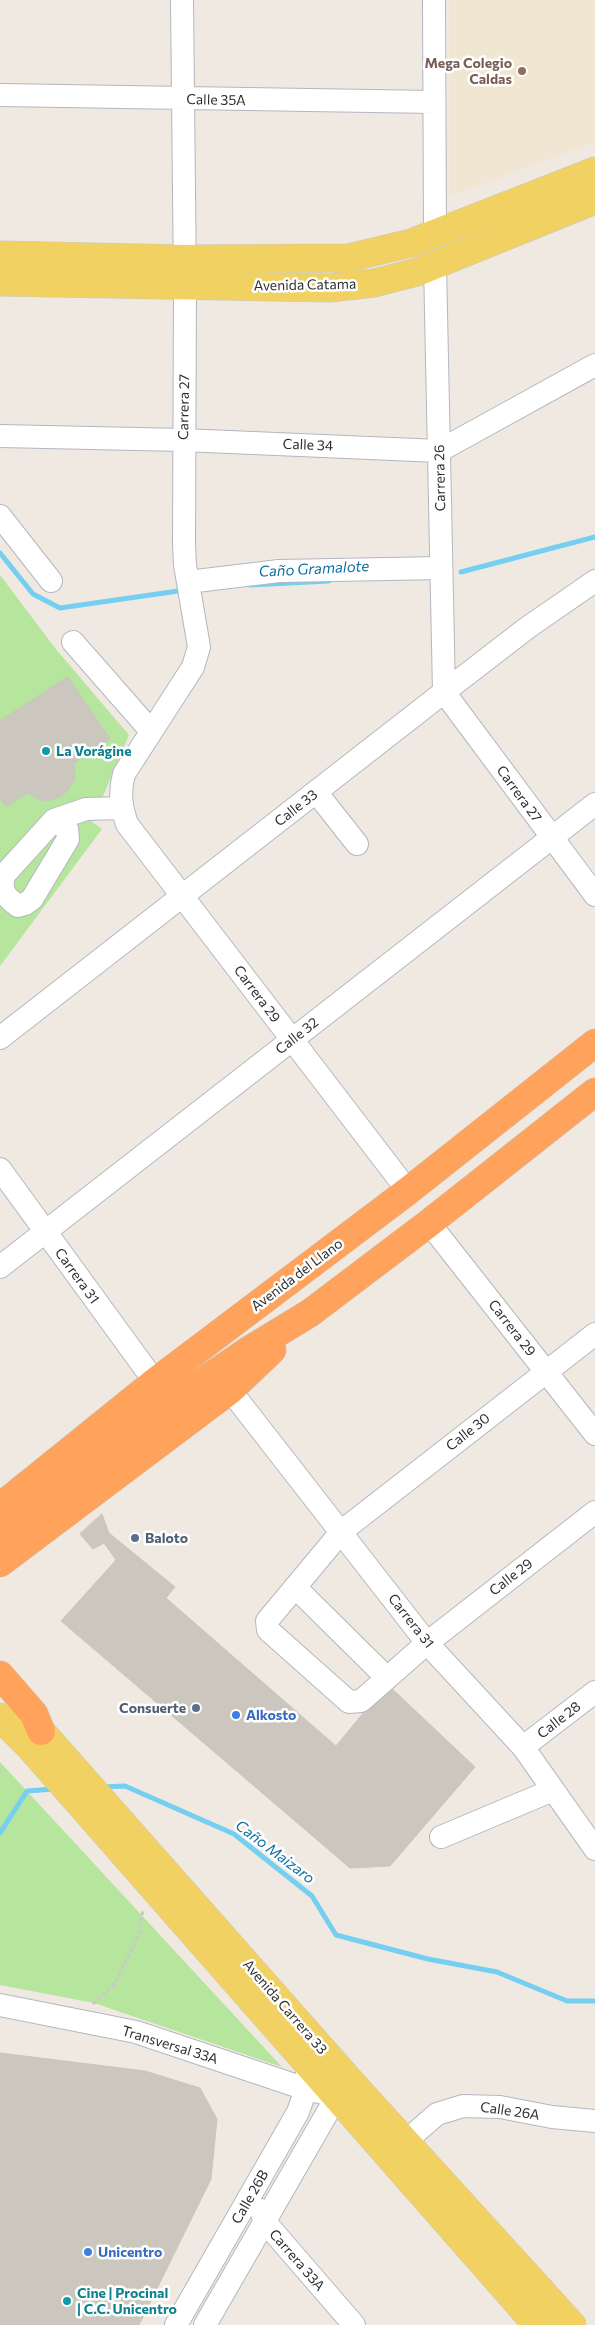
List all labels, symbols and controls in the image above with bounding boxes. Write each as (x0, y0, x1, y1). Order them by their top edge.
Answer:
place label: Mega Colegio Caldas (424, 55, 512, 88)
marker: Mega Colegio Caldas (516, 65, 528, 77)
street label: Calle 35A (186, 91, 246, 109)
street label: Avenida Catama (254, 276, 356, 294)
street label: Carrera 27 (175, 374, 193, 440)
street label: Calle 34 (282, 436, 334, 454)
street label: Carrera 26 (431, 444, 449, 512)
water label: Caño Gramalote (258, 557, 370, 581)
place label: La Vorágine (56, 743, 132, 759)
marker: La Vorágine (40, 745, 52, 757)
street label: Carrera 27 (493, 762, 545, 826)
street label: Calle 33 (271, 786, 321, 830)
street label: Carrera 29 (230, 962, 284, 1026)
street label: Calle 32 (272, 1014, 322, 1058)
street label: Avenida del Llano (248, 1235, 346, 1315)
street label: Carrera 31 (51, 1245, 103, 1307)
street label: Carrera 29 (485, 1296, 539, 1360)
street label: Calle 30 (443, 1410, 493, 1454)
place label: Baloto (145, 1530, 188, 1546)
marker: Baloto (129, 1532, 141, 1544)
street label: Calle 29 (486, 1555, 536, 1599)
street label: Carrera 31 (384, 1590, 438, 1652)
street label: Calle 28 (534, 1698, 584, 1742)
place label: Consuerte (119, 1700, 186, 1716)
marker: Consuerte (190, 1702, 202, 1714)
place label: Alkosto (246, 1707, 296, 1723)
marker: Alkosto (230, 1709, 242, 1721)
water label: Caño Maizaro (232, 1816, 318, 1888)
street label: Avenida Carrera 33 (239, 1956, 331, 2058)
street label: Transversal 33A (120, 2022, 220, 2068)
street label: Calle 26A (479, 2099, 541, 2123)
street label: Calle 26B (228, 2167, 272, 2227)
street label: Carrera 33A (266, 2226, 328, 2294)
place label: Unicentro (98, 2244, 162, 2260)
marker: Unicentro (82, 2246, 94, 2258)
place label: Cine | Procinal | C.C. Unicentro (77, 2285, 177, 2318)
marker: Cine | Procinal | C.C. Unicentro (61, 2295, 73, 2307)

